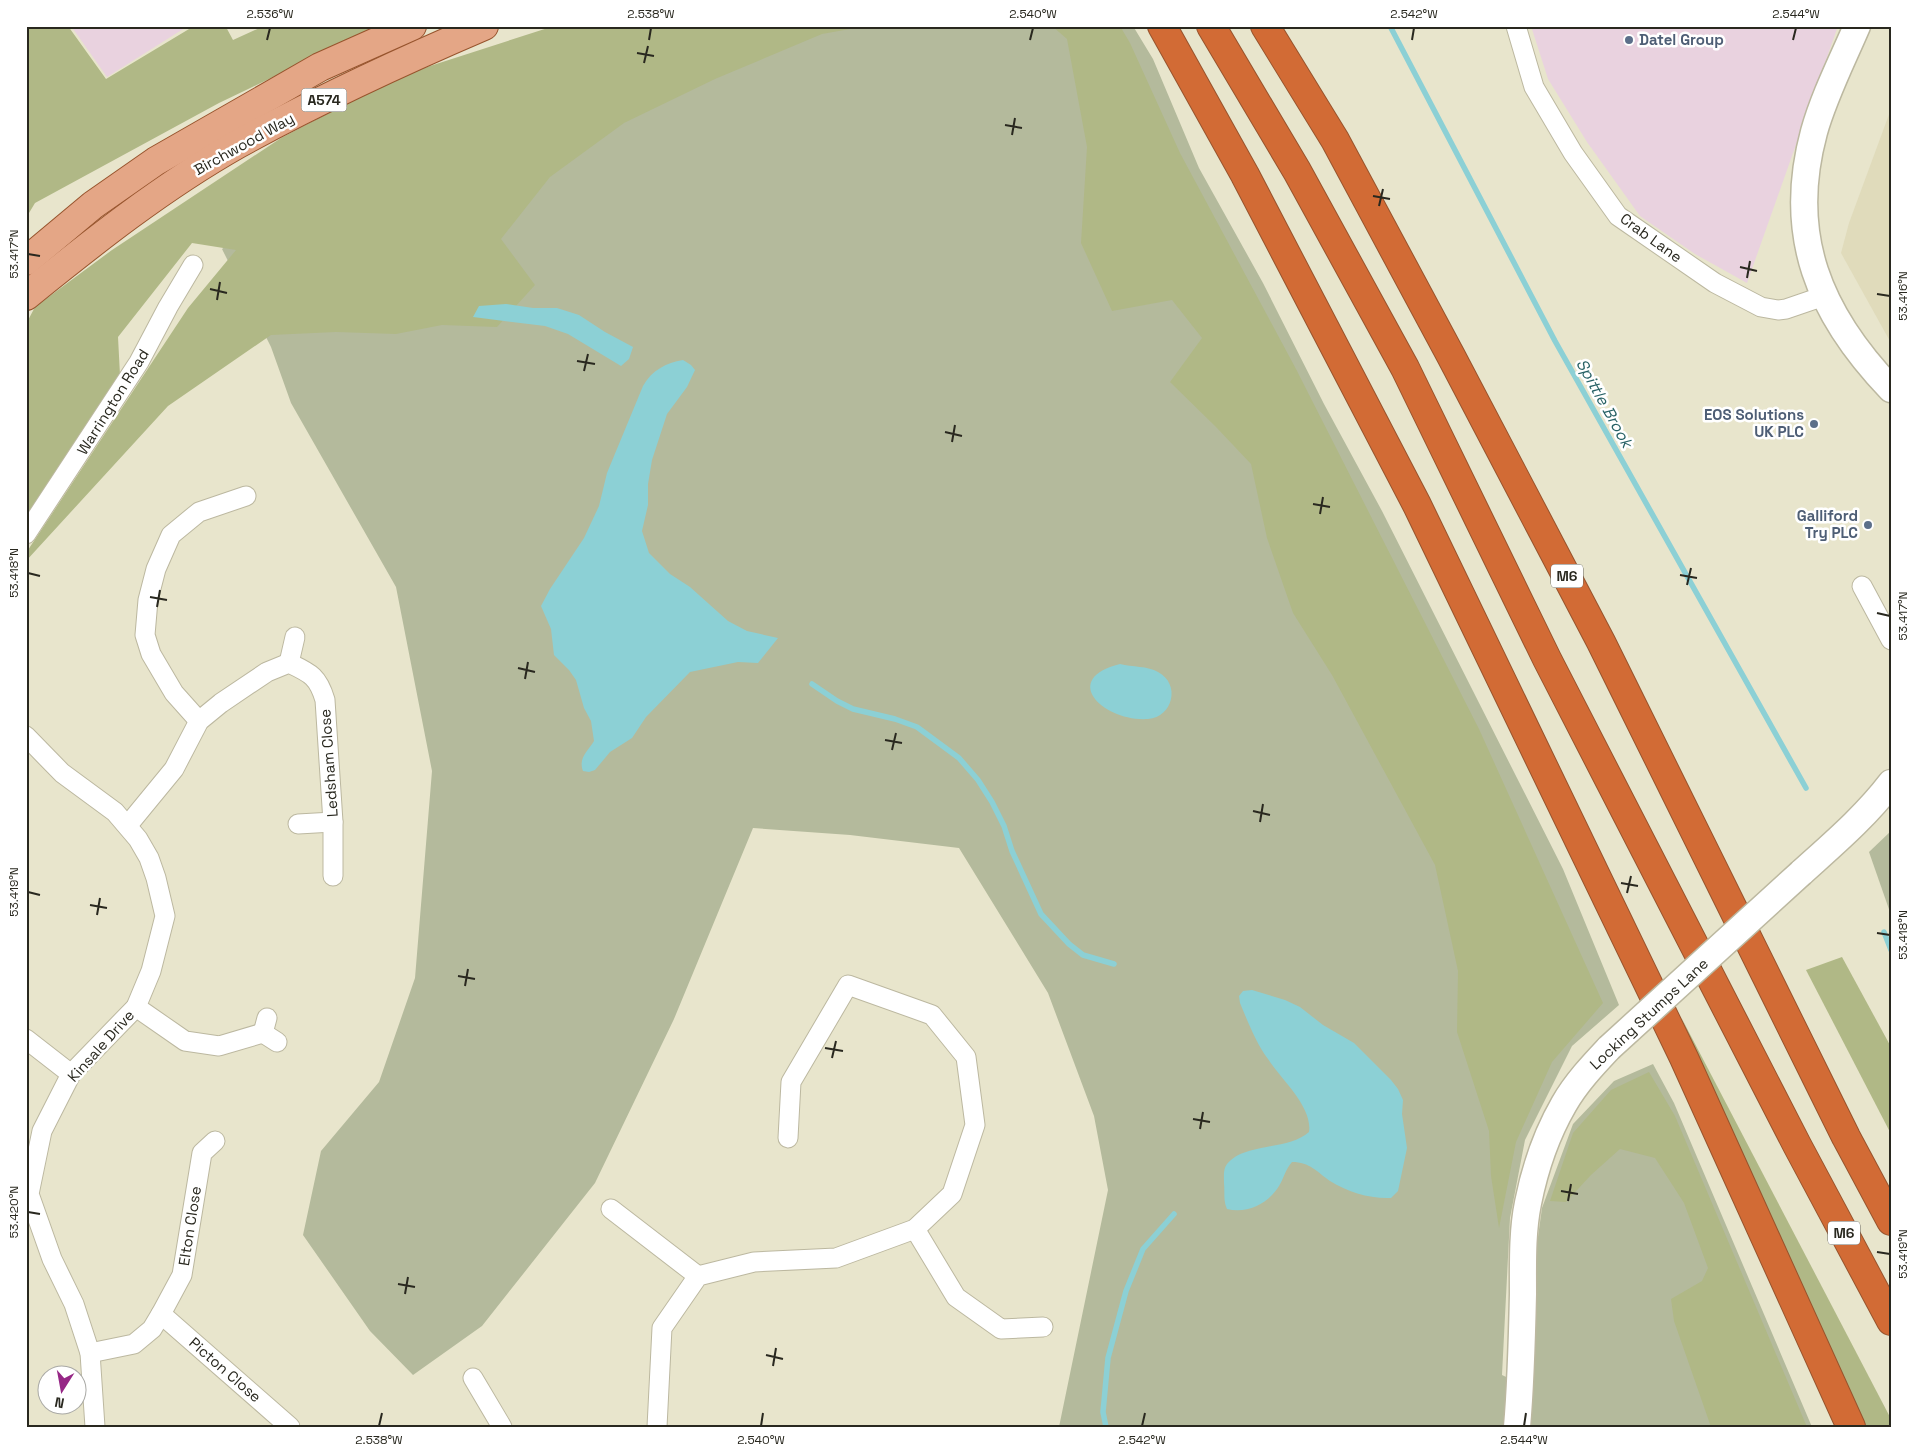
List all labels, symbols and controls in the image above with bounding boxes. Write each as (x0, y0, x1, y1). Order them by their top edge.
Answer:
text: 2.536°W (246, 6, 294, 22)
text: 2.538°W (627, 6, 675, 22)
text: 2.540°W (1009, 6, 1057, 22)
text: 2.542°W (1390, 6, 1438, 22)
text: 2.544°W (1772, 6, 1820, 22)
place label: Datel Group (1639, 30, 1724, 49)
marker: Datel Group (1623, 34, 1635, 46)
road number: A574 (302, 88, 346, 112)
street label: Birchwood Way (190, 108, 297, 179)
street label: Crab Lane (1617, 209, 1686, 267)
text: 53.417°N (6, 229, 22, 279)
text: 53.416°N (1895, 271, 1911, 321)
street label: Warrington Road (72, 345, 153, 458)
water label: Spittle Brook (1571, 355, 1639, 454)
place label: EOS Solutions UK PLC (1704, 405, 1804, 441)
marker: EOS Solutions UK PLC (1808, 418, 1820, 430)
place label: Galliford Try PLC (1797, 506, 1858, 542)
marker: Galliford Try PLC (1862, 519, 1874, 531)
text: 53.418°N (6, 548, 22, 598)
road number: M6 (1551, 564, 1583, 588)
text: 53.417°N (1895, 591, 1911, 641)
street label: Ledsham Close (315, 708, 342, 818)
text: 53.419°N (6, 867, 22, 917)
text: 53.418°N (1895, 910, 1911, 960)
street label: Locking Stumps Lane (1585, 954, 1712, 1074)
street label: Kinsale Drive (63, 1005, 138, 1086)
street label: Elton Close (174, 1185, 205, 1267)
text: 53.420°N (6, 1186, 22, 1238)
road number: M6 (1828, 1222, 1860, 1244)
text: 53.419°N (1895, 1229, 1911, 1279)
street label: Picton Close (185, 1333, 265, 1406)
north arrow (38, 1366, 88, 1416)
text: N (53, 1393, 66, 1412)
text: 2.538°W (355, 1432, 403, 1448)
text: 2.540°W (737, 1432, 785, 1448)
text: 2.542°W (1118, 1432, 1166, 1448)
text: 2.544°W (1500, 1432, 1548, 1448)

